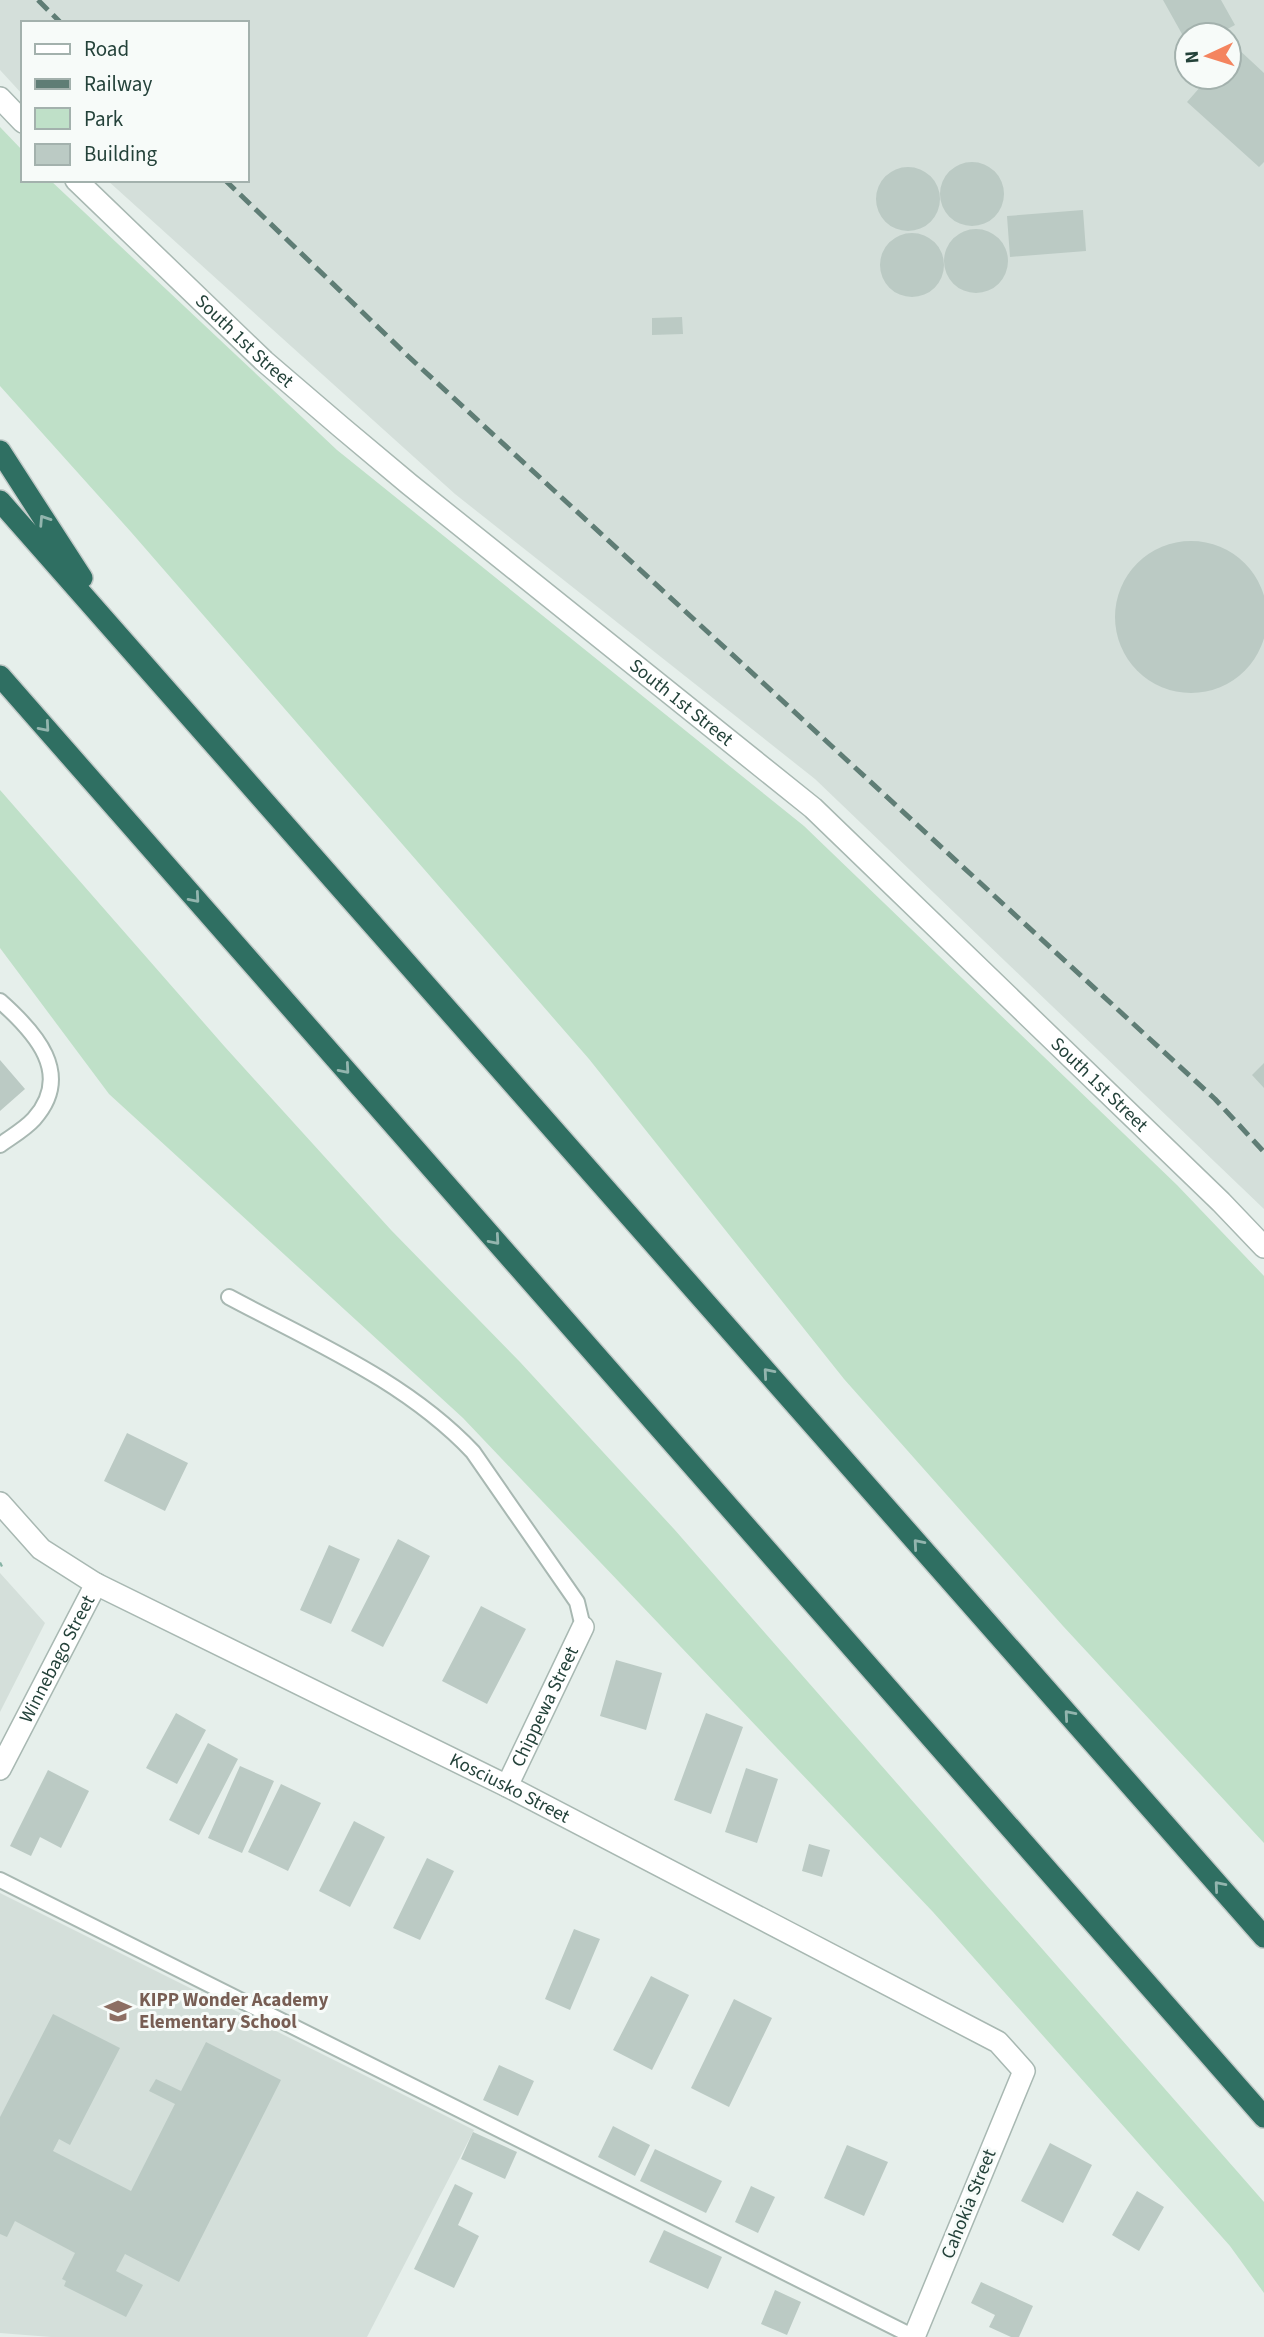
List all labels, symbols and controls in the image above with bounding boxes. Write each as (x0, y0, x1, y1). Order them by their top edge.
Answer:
legend (21, 21, 248, 182)
north arrow (1173, 21, 1243, 91)
text: Road (84, 34, 129, 64)
text: N (1179, 50, 1206, 64)
text: Railway (84, 69, 152, 99)
text: Park (84, 104, 124, 134)
text: Building (84, 139, 158, 169)
street label: South 1st Street (189, 288, 300, 395)
one-way arrow (40, 514, 53, 527)
street label: South 1st Street (623, 652, 739, 753)
one-way arrow (37, 719, 49, 732)
one-way arrow (187, 890, 199, 903)
street label: South 1st Street (1044, 1031, 1155, 1138)
one-way arrow (337, 1061, 349, 1074)
one-way arrow (487, 1232, 499, 1245)
one-way arrow (764, 1369, 776, 1382)
one-way arrow (914, 1539, 926, 1552)
street label: Winnebago Street (13, 1590, 102, 1728)
street label: Chippewa Street (505, 1641, 586, 1772)
one-way arrow (1064, 1710, 1077, 1723)
street label: Kosciusko Street (445, 1746, 575, 1830)
one-way arrow (1215, 1881, 1227, 1894)
place label: KIPP Wonder Academy Elementary School (139, 1987, 328, 2036)
school or university icon: KIPP Wonder Academy Elementary School (103, 1996, 133, 2026)
street label: Cahokia Street (935, 2145, 1003, 2263)

